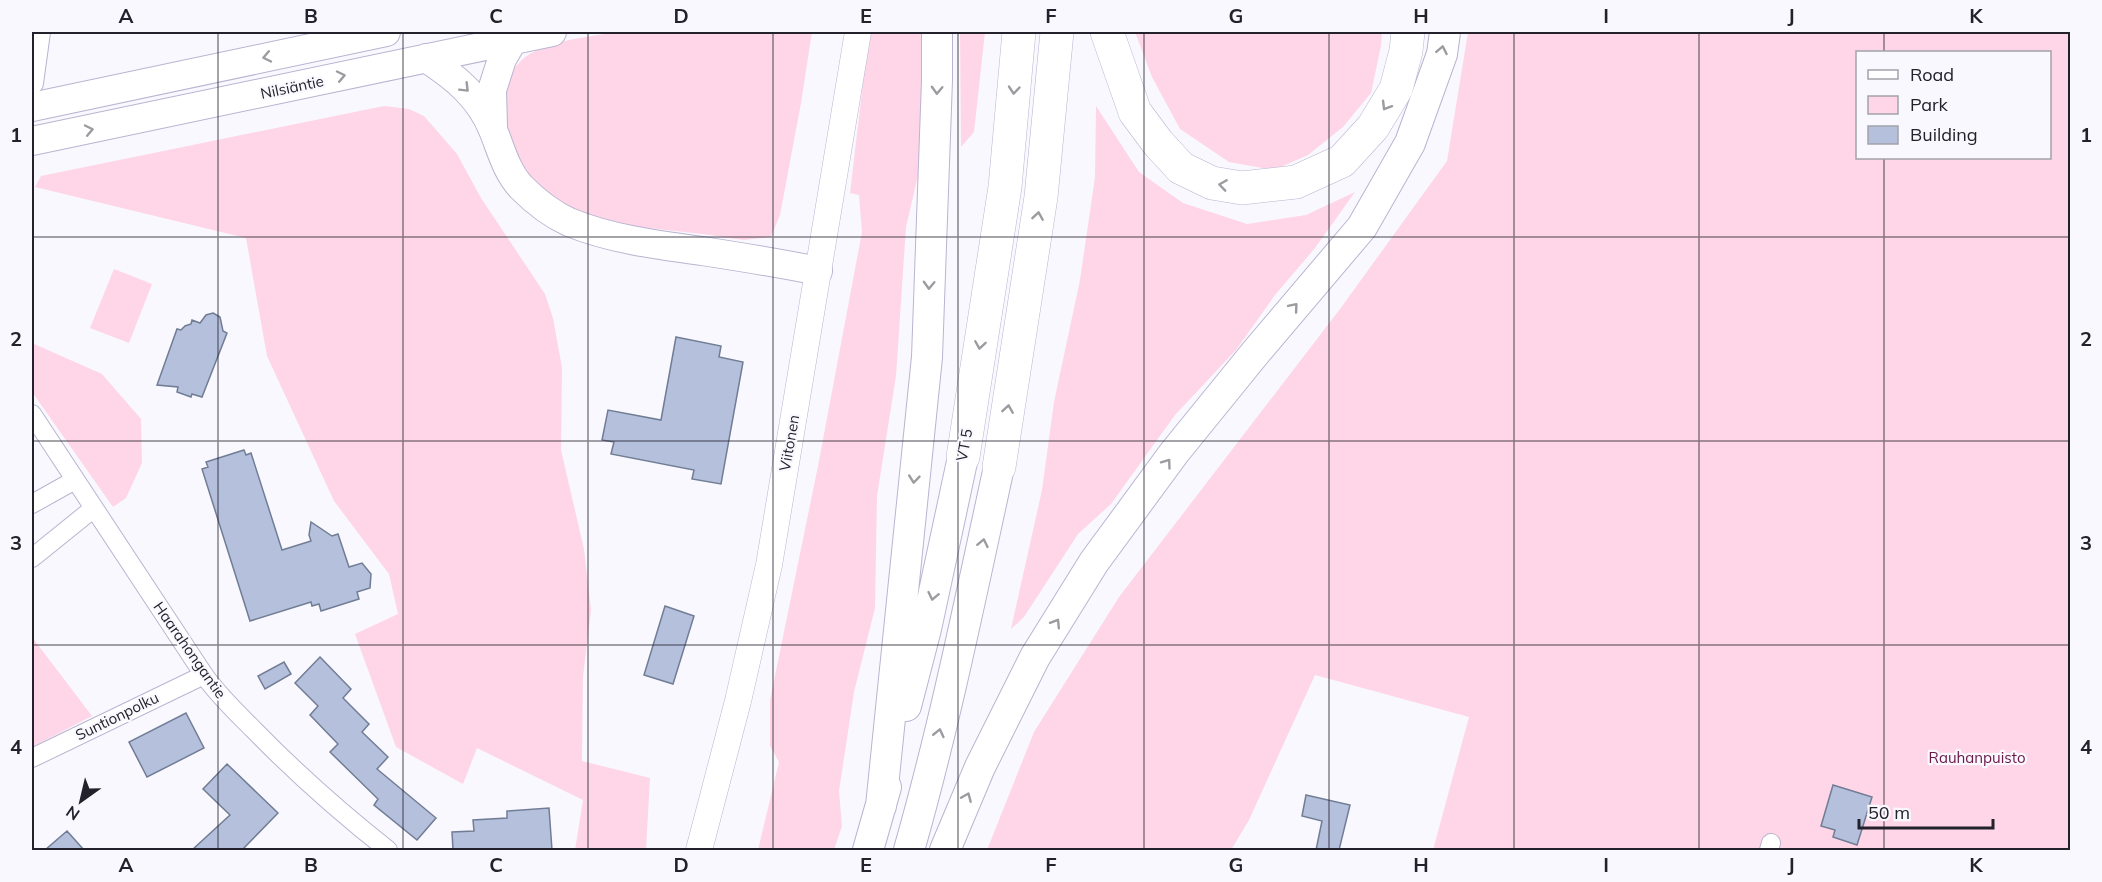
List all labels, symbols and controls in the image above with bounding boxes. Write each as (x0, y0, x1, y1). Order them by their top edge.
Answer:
text: A (119, 3, 134, 28)
text: B (304, 3, 318, 28)
text: C (489, 3, 503, 28)
text: D (673, 3, 689, 28)
text: E (860, 3, 872, 28)
text: F (1045, 3, 1057, 28)
text: G (1229, 3, 1243, 28)
text: H (1413, 3, 1429, 28)
text: I (1603, 3, 1609, 28)
text: J (1787, 3, 1795, 28)
text: K (1969, 3, 1983, 28)
one-way arrow (1435, 46, 1448, 56)
one-way arrow (262, 50, 272, 63)
legend (1856, 51, 2051, 159)
text: Road (1910, 63, 1954, 86)
one-way arrow (336, 70, 346, 83)
street label: Nilsiäntie (259, 71, 325, 103)
one-way arrow (458, 81, 469, 92)
one-way arrow (930, 85, 943, 94)
one-way arrow (1008, 85, 1021, 94)
text: Park (1910, 93, 1949, 116)
one-way arrow (1381, 100, 1393, 110)
text: 1 (10, 122, 22, 147)
text: 1 (2080, 122, 2092, 147)
text: Building (1910, 123, 1978, 146)
one-way arrow (84, 124, 94, 137)
one-way arrow (1218, 179, 1227, 191)
one-way arrow (1031, 211, 1044, 221)
one-way arrow (923, 280, 936, 289)
one-way arrow (1287, 303, 1298, 314)
text: 2 (10, 326, 22, 351)
text: 2 (2080, 326, 2092, 351)
one-way arrow (974, 340, 987, 350)
one-way arrow (1002, 404, 1014, 413)
street label: Viitonen (775, 413, 803, 473)
street label: VT 5 (952, 427, 976, 463)
one-way arrow (1160, 459, 1171, 470)
one-way arrow (908, 475, 921, 484)
text: 3 (10, 530, 22, 555)
text: 3 (2080, 530, 2092, 555)
one-way arrow (975, 538, 988, 548)
one-way arrow (927, 591, 940, 601)
street label: Haarahongantie (150, 598, 230, 702)
one-way arrow (1049, 619, 1061, 629)
street label: Suntionpolku (72, 688, 162, 744)
one-way arrow (932, 728, 945, 738)
text: 4 (10, 734, 22, 759)
text: 4 (2080, 734, 2092, 759)
park label: Rauhanpuisto (1929, 748, 2025, 767)
north arrow (51, 771, 111, 831)
one-way arrow (960, 792, 972, 803)
scale bar (1859, 792, 1992, 830)
text: 50 m (1868, 801, 1910, 824)
text: N (62, 802, 83, 825)
text: A (119, 852, 134, 877)
text: B (304, 852, 318, 877)
text: C (489, 852, 503, 877)
text: D (673, 852, 689, 877)
text: E (860, 852, 872, 877)
text: F (1045, 852, 1057, 877)
text: G (1229, 852, 1243, 877)
text: H (1413, 852, 1429, 877)
text: I (1603, 852, 1609, 877)
text: J (1787, 852, 1795, 877)
text: K (1969, 852, 1983, 877)

